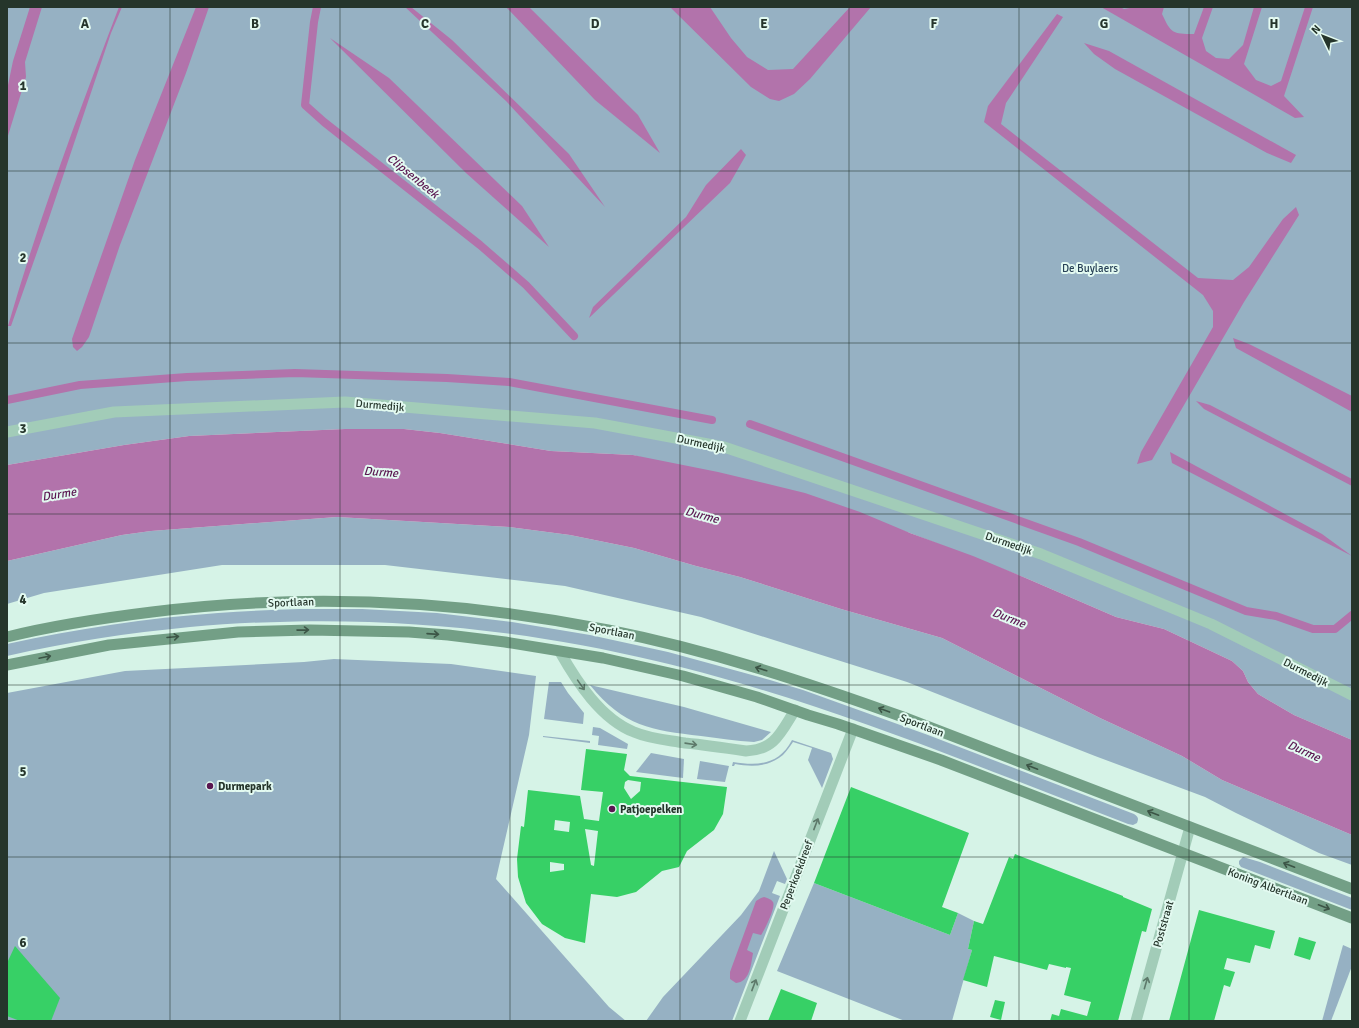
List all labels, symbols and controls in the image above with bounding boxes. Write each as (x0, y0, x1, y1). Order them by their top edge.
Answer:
text: A (81, 16, 90, 32)
text: B (251, 16, 259, 32)
text: C (421, 16, 429, 32)
text: D (591, 16, 600, 32)
text: E (760, 16, 768, 32)
text: F (931, 16, 938, 32)
text: G (1100, 16, 1108, 32)
text: H (1270, 16, 1278, 32)
north arrow (1303, 16, 1343, 56)
text: N (1309, 22, 1323, 37)
text: 1 (19, 78, 27, 94)
water label: Clipsenbeek (384, 151, 442, 202)
text: 2 (19, 250, 27, 266)
park label: De Buylaers (1062, 262, 1118, 275)
street label: Durmedijk (355, 397, 405, 414)
text: 3 (19, 421, 27, 437)
street label: Durmedijk (676, 432, 727, 455)
water label: Durme (363, 464, 400, 481)
water label: Durme (41, 484, 78, 505)
water label: Durme (683, 504, 721, 527)
street label: Durmedijk (984, 529, 1034, 558)
text: 4 (19, 592, 27, 608)
street label: Sportlaan (268, 595, 314, 610)
water label: Durme (990, 605, 1028, 632)
street label: Sportlaan (588, 621, 636, 642)
one-way arrow (296, 626, 309, 634)
one-way arrow (426, 631, 439, 638)
one-way arrow (167, 634, 180, 641)
one-way arrow (38, 653, 51, 661)
street label: Durmedijk (1281, 656, 1331, 690)
one-way arrow (755, 665, 768, 672)
one-way arrow (577, 679, 585, 690)
one-way arrow (879, 706, 891, 714)
street label: Sportlaan (898, 711, 946, 740)
water label: Durme (1285, 738, 1323, 766)
one-way arrow (684, 740, 697, 747)
one-way arrow (1026, 762, 1038, 770)
text: 5 (19, 764, 27, 780)
place label: Durmepark (218, 780, 272, 793)
marker: Durmepark (205, 781, 215, 791)
place label: Patjoepelken (620, 803, 682, 816)
marker: Patjoepelken (607, 804, 617, 814)
one-way arrow (1148, 808, 1160, 816)
one-way arrow (812, 819, 820, 831)
street label: Peperkoekdreef (777, 838, 816, 912)
one-way arrow (1284, 861, 1296, 869)
street label: Koning Albertlaan (1226, 865, 1310, 908)
street label: Poststraat (1151, 899, 1176, 949)
one-way arrow (1317, 904, 1329, 912)
text: 6 (19, 935, 27, 951)
one-way arrow (1143, 977, 1150, 990)
one-way arrow (750, 979, 758, 991)

